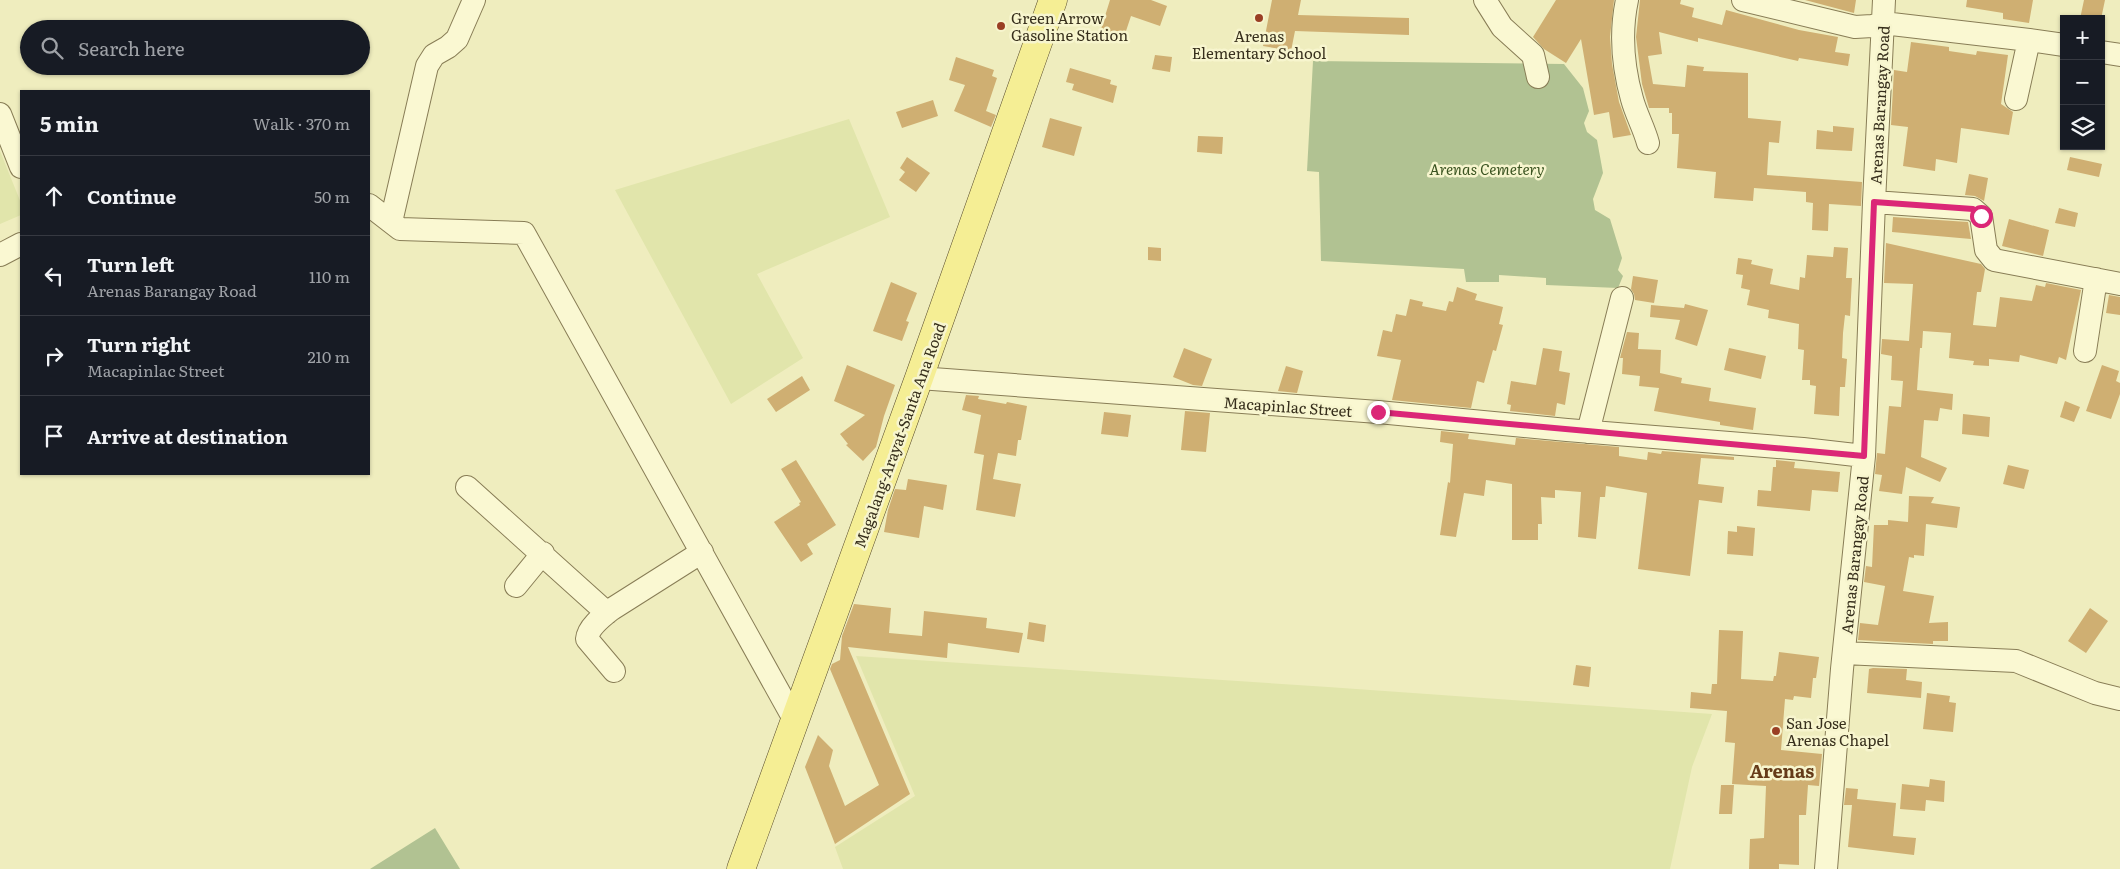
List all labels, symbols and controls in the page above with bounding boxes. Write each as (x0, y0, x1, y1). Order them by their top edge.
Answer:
place label: Green Arrow Gasoline Station (1011, 6, 1128, 46)
marker: Arenas Elementary School (1253, 12, 1265, 24)
map controls (2060, 15, 2105, 150)
button: + (2060, 15, 2105, 60)
search box (20, 20, 370, 75)
marker: Green Arrow Gasoline Station (995, 20, 1007, 32)
place label: Arenas Elementary School (1192, 24, 1326, 64)
street label: Arenas Barangay Road (1863, 25, 1895, 185)
icon: search (38, 34, 66, 62)
text: Search here (78, 34, 185, 62)
button: − (2060, 60, 2105, 105)
button: layers (2060, 105, 2105, 150)
text: 5 min (40, 107, 99, 138)
text: Walk · 370 m (253, 111, 350, 135)
park label: Arenas Cemetery (1429, 157, 1545, 180)
icon: ahead (40, 182, 68, 210)
text: Continue (87, 182, 176, 210)
text: 50 m (314, 184, 350, 208)
route start (1970, 205, 1993, 228)
text: Turn left (87, 250, 174, 278)
icon: left (40, 262, 68, 290)
text: 110 m (309, 264, 350, 288)
text: Arenas Barangay Road (87, 278, 257, 302)
street label: Magalang-Arayat-Santa Ana Road (847, 319, 951, 551)
text: Turn right (87, 330, 191, 358)
icon: right (40, 342, 68, 370)
text: 210 m (307, 344, 350, 368)
text: Macapinlac Street (87, 358, 224, 382)
street label: Macapinlac Street (1223, 390, 1353, 422)
route end (1367, 401, 1390, 424)
icon: arrive (40, 422, 68, 450)
text: Arrive at destination (87, 422, 288, 450)
street label: Arenas Barangay Road (1834, 475, 1874, 635)
place label: San Jose Arenas Chapel (1786, 711, 1889, 751)
marker: San Jose Arenas Chapel (1770, 725, 1782, 737)
district label: Arenas (1750, 757, 1814, 784)

